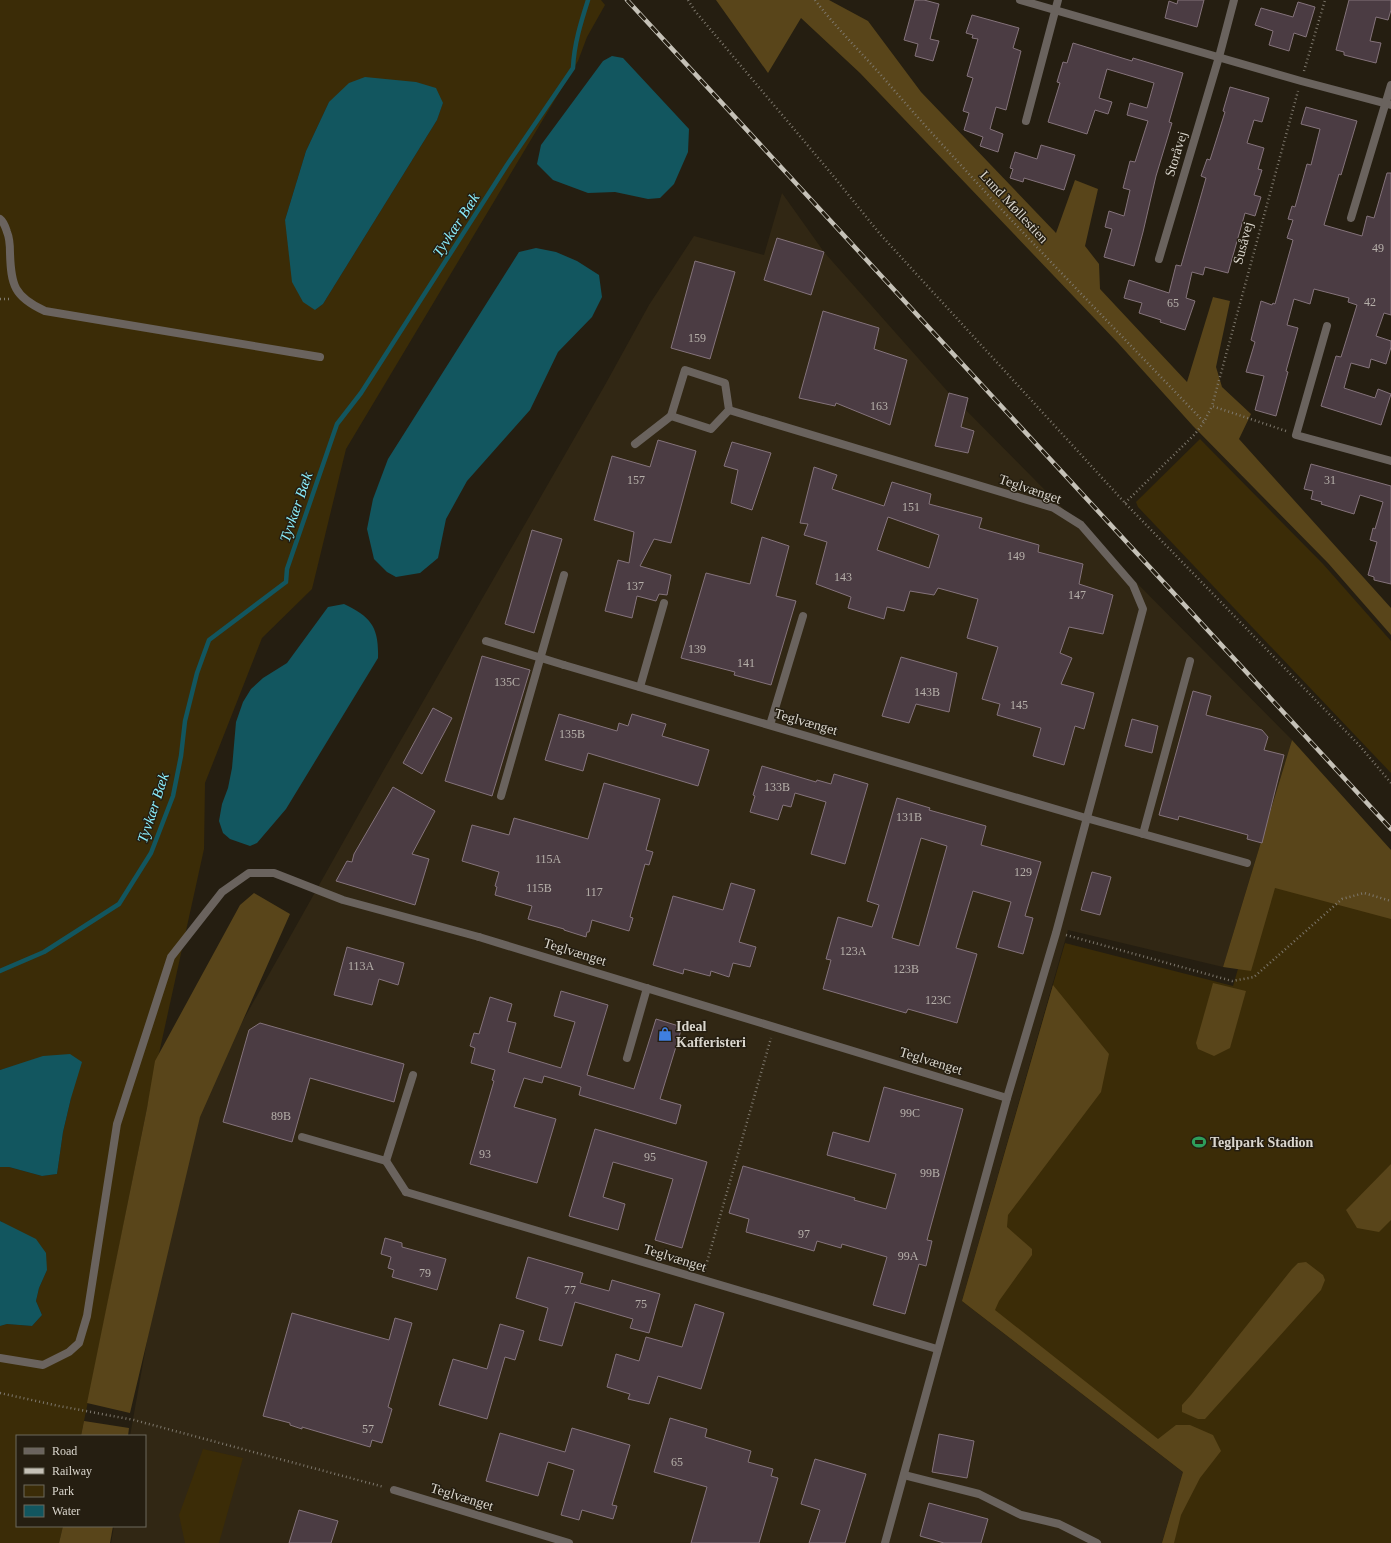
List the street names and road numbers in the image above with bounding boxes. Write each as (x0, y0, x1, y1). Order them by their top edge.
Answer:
street label: Storåvej (1162, 129, 1190, 179)
street label: Lund Møllestien (977, 168, 1051, 246)
street label: Susåvej (1230, 220, 1256, 266)
street label: Teglvænget (997, 471, 1063, 507)
street label: Teglvænget (773, 706, 839, 738)
street label: Teglvænget (542, 935, 608, 969)
street label: Teglvænget (898, 1044, 964, 1078)
street label: Teglvænget (642, 1241, 708, 1275)
street label: Teglvænget (429, 1480, 495, 1514)

